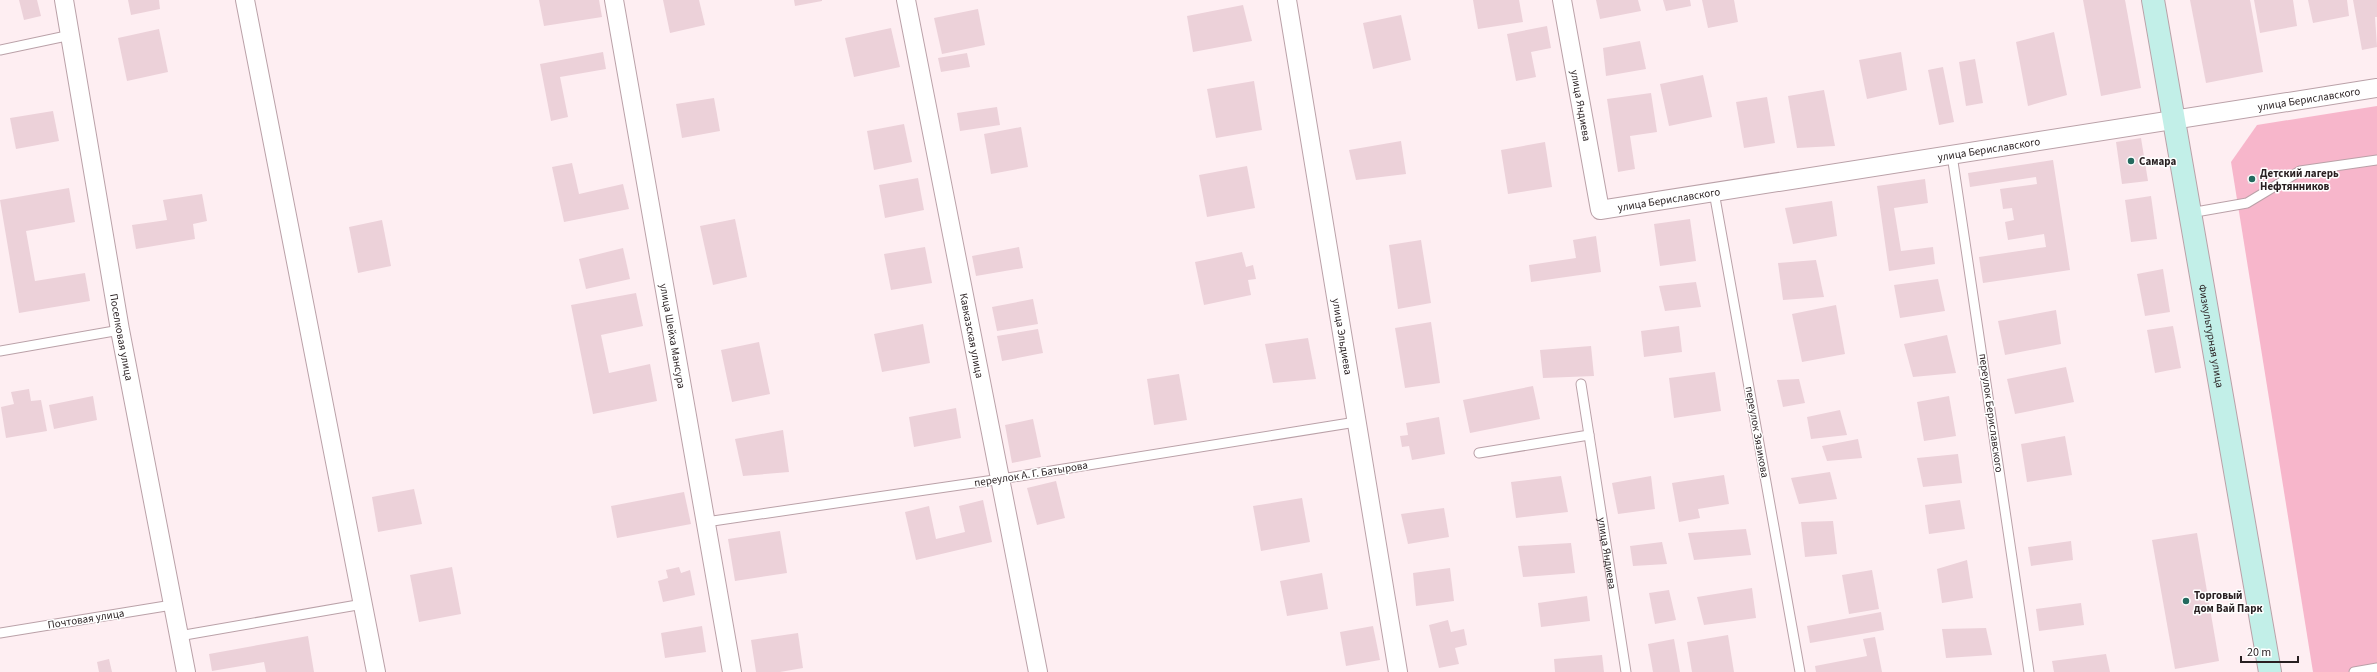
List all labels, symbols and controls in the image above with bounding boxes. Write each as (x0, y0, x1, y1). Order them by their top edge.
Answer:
street label: улица Яндиева (1567, 68, 1595, 142)
street label: улица Бериславского (2257, 83, 2361, 114)
street label: улица Бериславского (1936, 133, 2041, 164)
place label: Самара (2139, 154, 2176, 169)
marker: Самара (2126, 156, 2136, 166)
place label: Детский лагерь Нефтянников (2260, 166, 2339, 194)
marker: Детский лагерь Нефтянников (2247, 174, 2257, 184)
street label: улица Бериславского (1616, 184, 1721, 215)
street label: улица Шейха Мансура (656, 282, 690, 390)
street label: Физкультурная улица (2195, 283, 2228, 389)
street label: Поселковая улица (106, 292, 137, 382)
street label: Кавказская улица (956, 292, 988, 379)
street label: улица Эльдиева (1329, 297, 1356, 376)
street label: переулок Бериславского (1975, 352, 2007, 474)
street label: переулок Зязикова (1742, 385, 1772, 479)
street label: переулок А. Г. Батырова (973, 458, 1089, 490)
street label: улица Яндиева (1594, 516, 1620, 590)
place label: Торговый дом Вай Парк (2194, 588, 2262, 616)
marker: Торговый дом Вай Парк (2181, 596, 2191, 606)
street label: Почтовая улица (47, 606, 125, 632)
scale bar (2241, 638, 2298, 664)
text: 20 m (2247, 644, 2271, 661)

